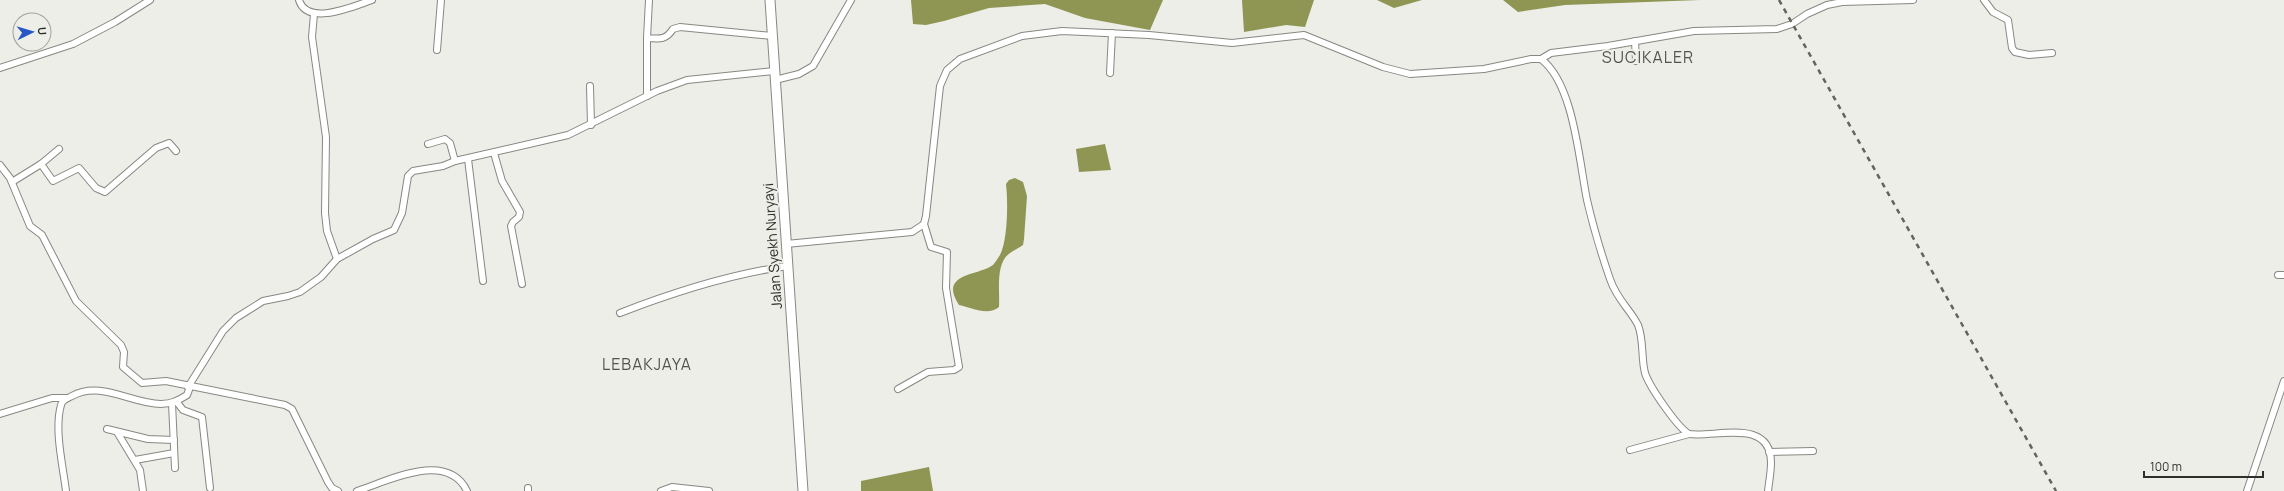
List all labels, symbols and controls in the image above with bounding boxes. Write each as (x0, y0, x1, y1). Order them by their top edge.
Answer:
north arrow (12, 12, 52, 52)
text: U (35, 26, 50, 36)
district label: SUCIKALER (1602, 46, 1694, 68)
street label: Jalan Syekh Nuryayi (758, 182, 786, 310)
district label: LEBAKJAYA (602, 353, 692, 375)
scale bar (2144, 453, 2263, 479)
text: 100 m (2150, 458, 2182, 475)

